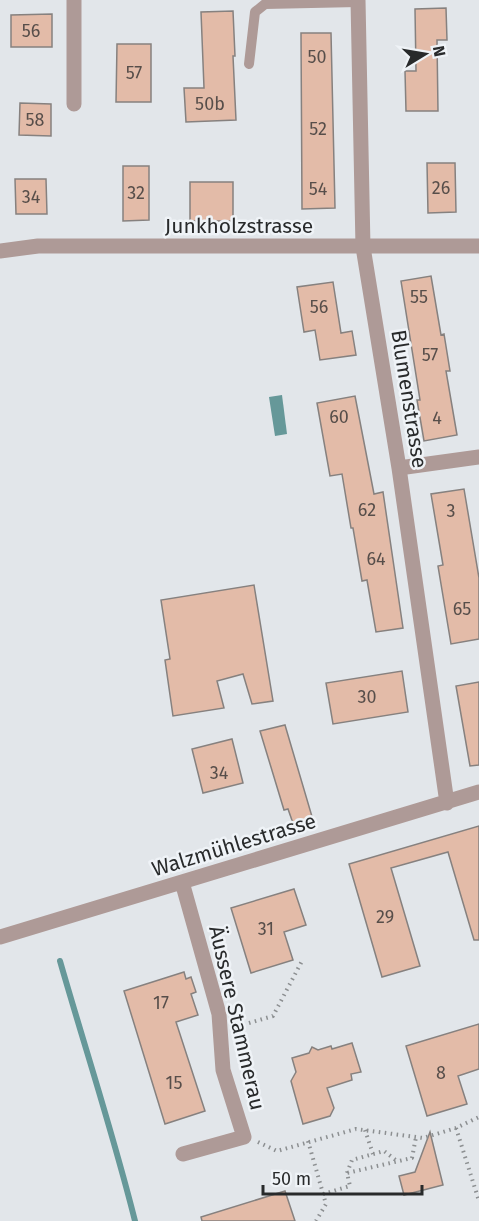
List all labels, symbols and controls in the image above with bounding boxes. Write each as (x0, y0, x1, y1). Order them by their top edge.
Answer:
house number: 56 (22, 20, 40, 42)
north arrow (395, 24, 455, 84)
text: N (429, 44, 450, 58)
house number: 50 (307, 46, 327, 68)
house number: 57 (126, 62, 142, 84)
house number: 50b (195, 93, 225, 115)
house number: 58 (26, 109, 45, 131)
house number: 52 (309, 118, 327, 140)
house number: 26 (432, 177, 450, 199)
house number: 54 (309, 178, 328, 200)
house number: 32 (127, 182, 145, 204)
house number: 34 (22, 186, 41, 208)
street label: Junkholzstrasse (165, 213, 313, 239)
house number: 55 (410, 286, 428, 308)
house number: 56 (310, 296, 328, 318)
street label: Blumenstrasse (385, 328, 433, 470)
house number: 57 (422, 344, 438, 366)
house number: 60 (329, 406, 349, 428)
house number: 4 (432, 407, 442, 429)
house number: 62 (358, 499, 376, 521)
house number: 3 (447, 500, 455, 522)
house number: 64 (366, 548, 386, 570)
house number: 65 (453, 598, 471, 620)
house number: 30 (357, 686, 377, 708)
house number: 34 (210, 762, 229, 784)
street label: Walzmühlestrasse (149, 808, 319, 882)
house number: 29 (376, 906, 394, 928)
house number: 31 (258, 918, 274, 940)
street label: Äussere Stammerau (203, 923, 271, 1113)
house number: 17 (153, 992, 169, 1014)
house number: 8 (436, 1062, 446, 1084)
house number: 15 (166, 1072, 182, 1094)
scale bar (263, 1158, 422, 1196)
text: 50 m (272, 1168, 311, 1190)

